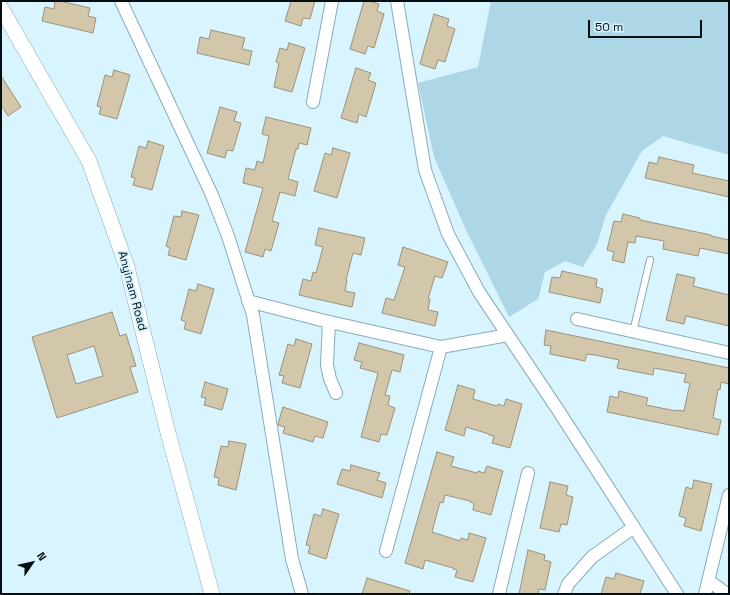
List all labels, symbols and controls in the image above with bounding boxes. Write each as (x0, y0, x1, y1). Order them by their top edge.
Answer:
scale bar (590, 12, 704, 38)
text: 50 m (595, 19, 623, 35)
street label: Anyinam Road (114, 249, 150, 333)
north arrow (12, 543, 52, 583)
text: N (34, 549, 50, 563)

